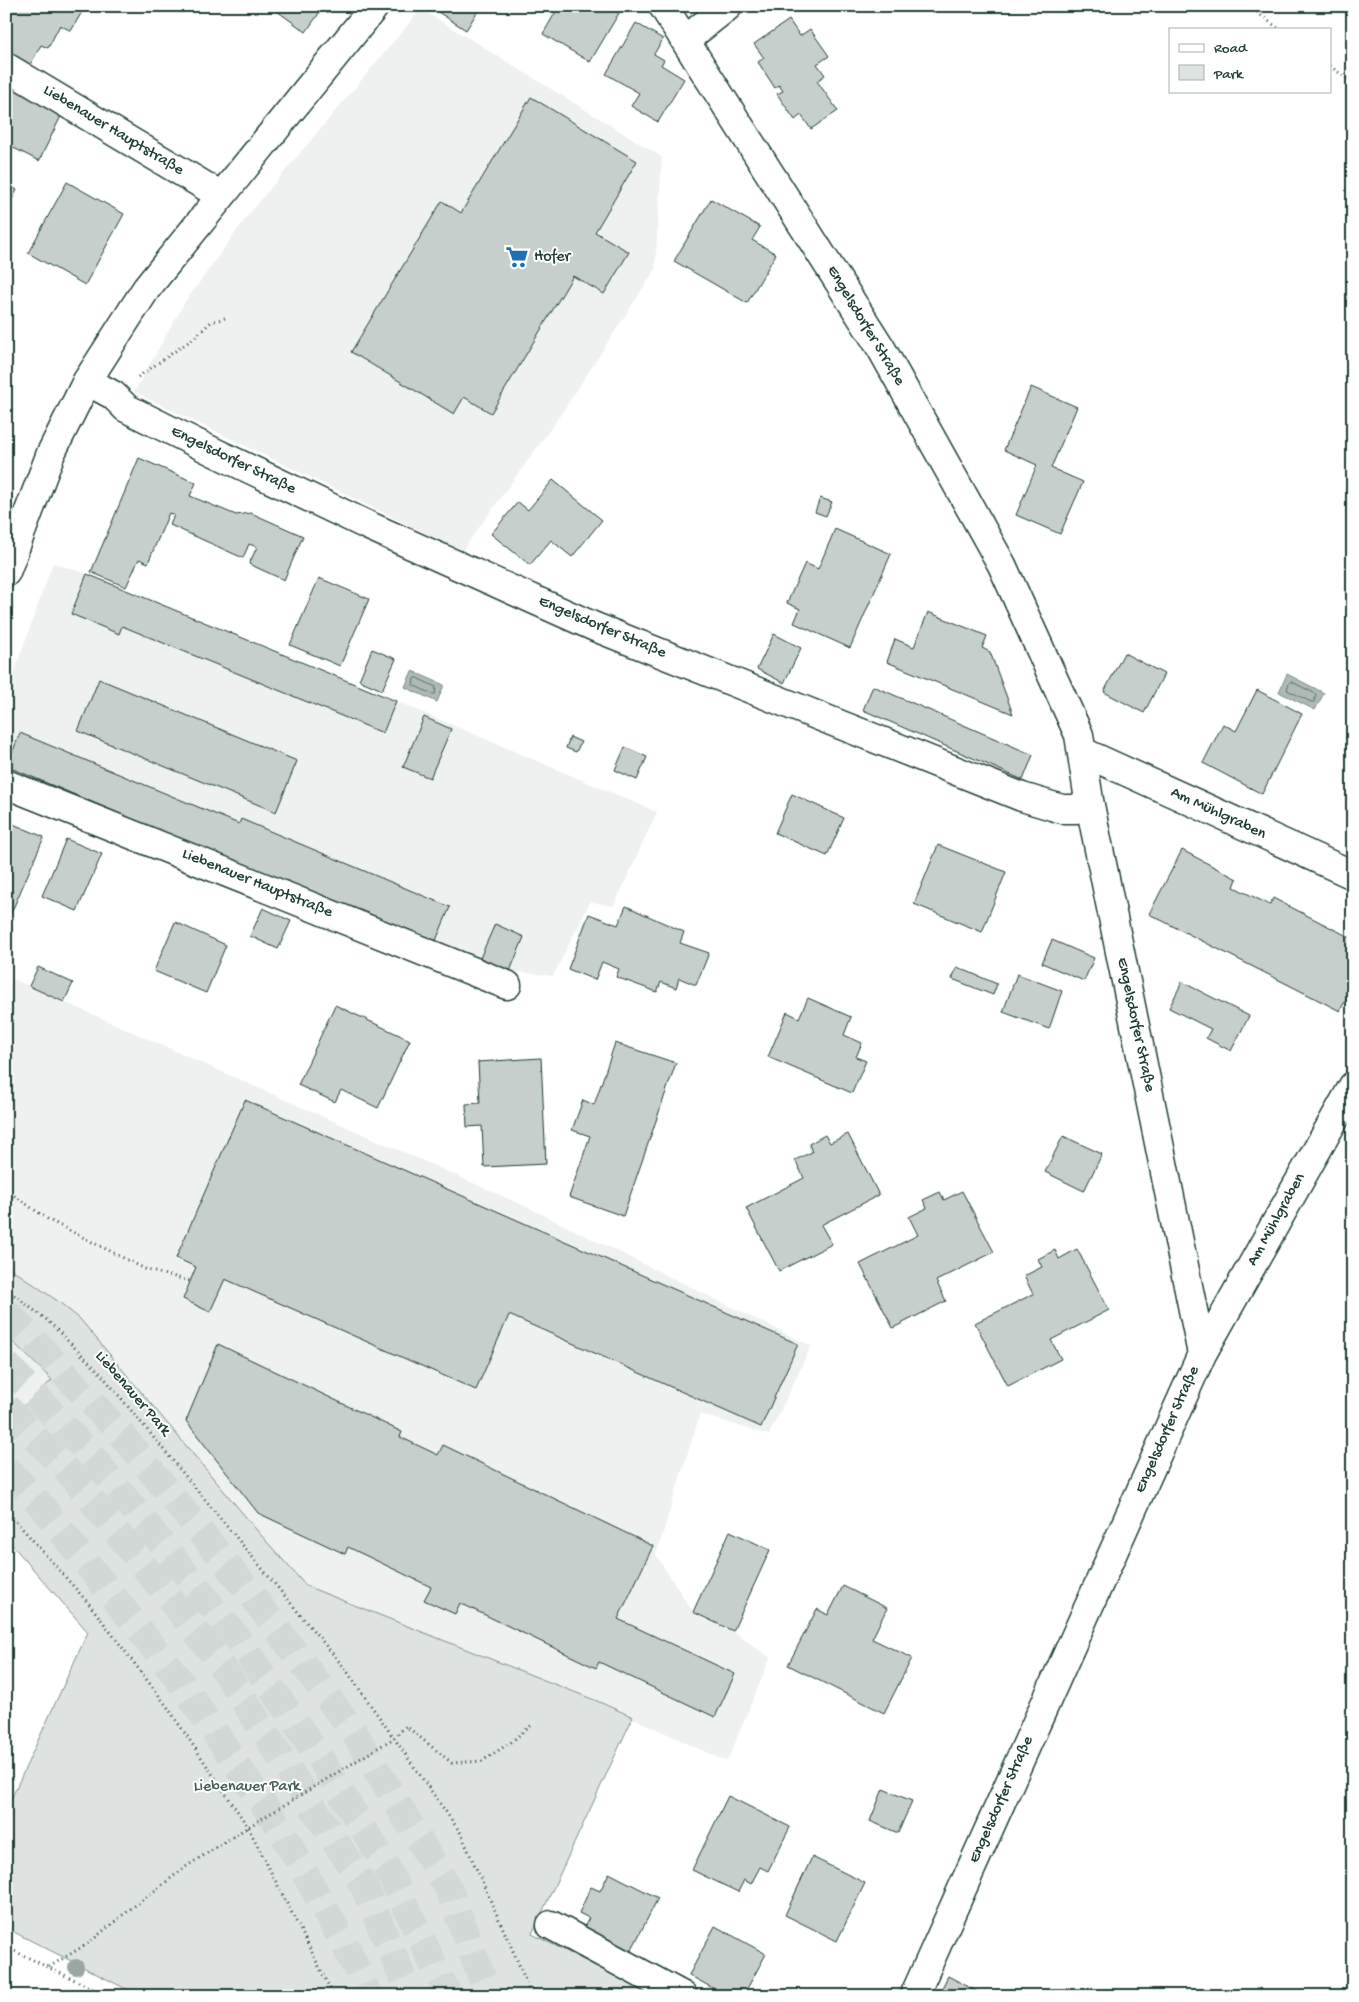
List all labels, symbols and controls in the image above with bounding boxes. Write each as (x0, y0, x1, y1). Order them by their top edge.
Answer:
legend (1169, 28, 1332, 92)
text: Road (1214, 40, 1248, 58)
text: Park (1213, 66, 1244, 84)
street label: Liebenauer Hauptstraße (39, 81, 187, 181)
supermarket icon: Hofer (504, 244, 530, 270)
place label: Hofer (534, 248, 572, 267)
street label: Engelsdorfer Straße (822, 262, 909, 390)
street label: Engelsdorfer Straße (167, 422, 299, 500)
street label: Engelsdorfer Straße (535, 593, 669, 664)
street label: Am Mühlgraben (1167, 784, 1269, 845)
street label: Liebenauer Hauptstraße (179, 845, 336, 923)
street label: Engelsdorfer Straße (1111, 956, 1159, 1095)
street label: Am Mühlgraben (1244, 1170, 1311, 1270)
street label: Liebenauer Park (90, 1348, 175, 1442)
street label: Engelsdorfer Straße (1132, 1363, 1205, 1496)
street label: Engelsdorfer Straße (966, 1733, 1039, 1866)
park label: Liebenauer Park (194, 1778, 302, 1797)

